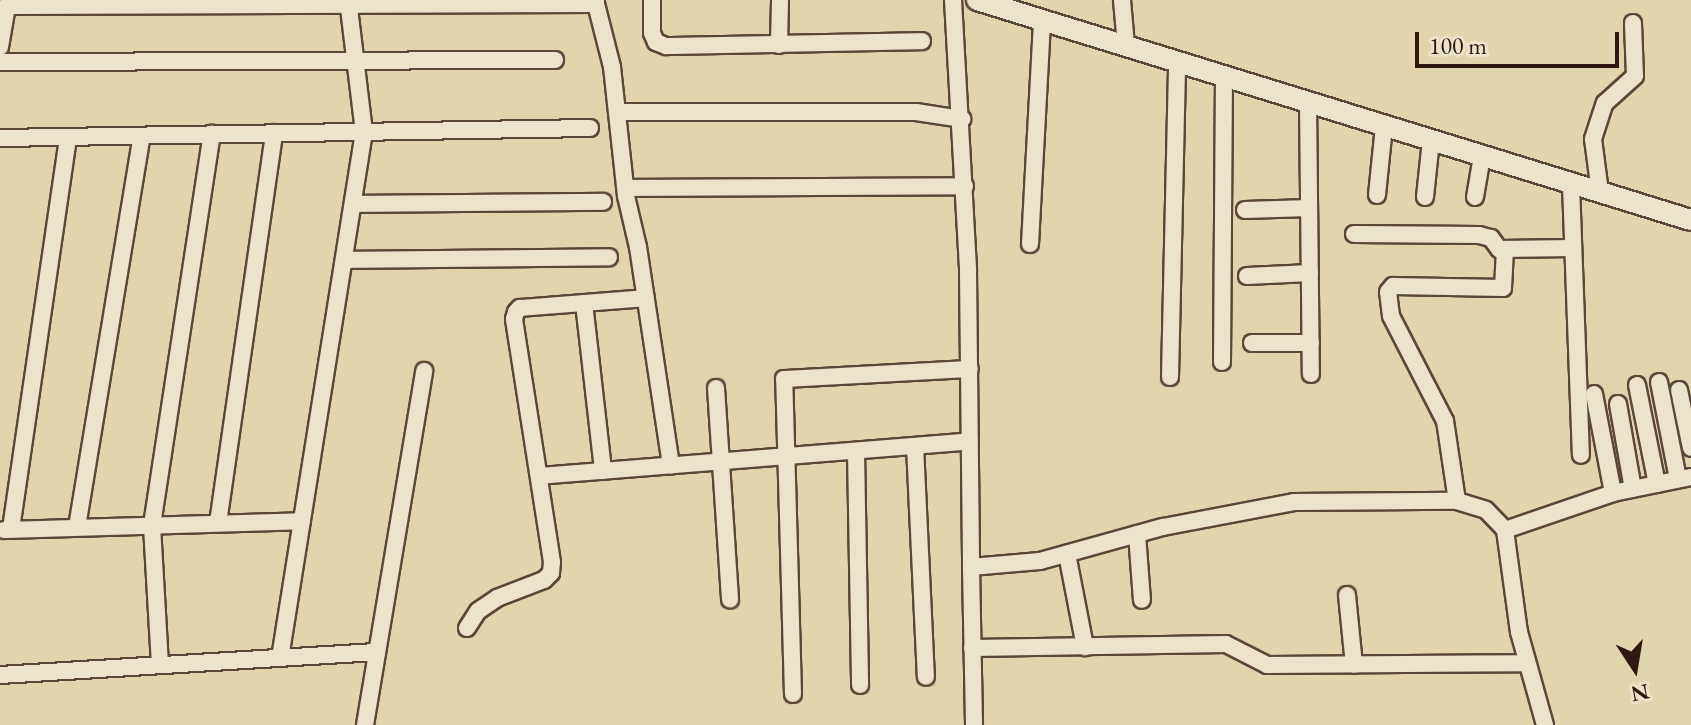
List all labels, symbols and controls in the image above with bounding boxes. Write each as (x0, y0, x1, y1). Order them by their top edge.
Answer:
scale bar (1419, 16, 1623, 66)
text: 100 m (1429, 30, 1487, 61)
north arrow (1595, 629, 1675, 709)
text: N (1628, 677, 1652, 709)

